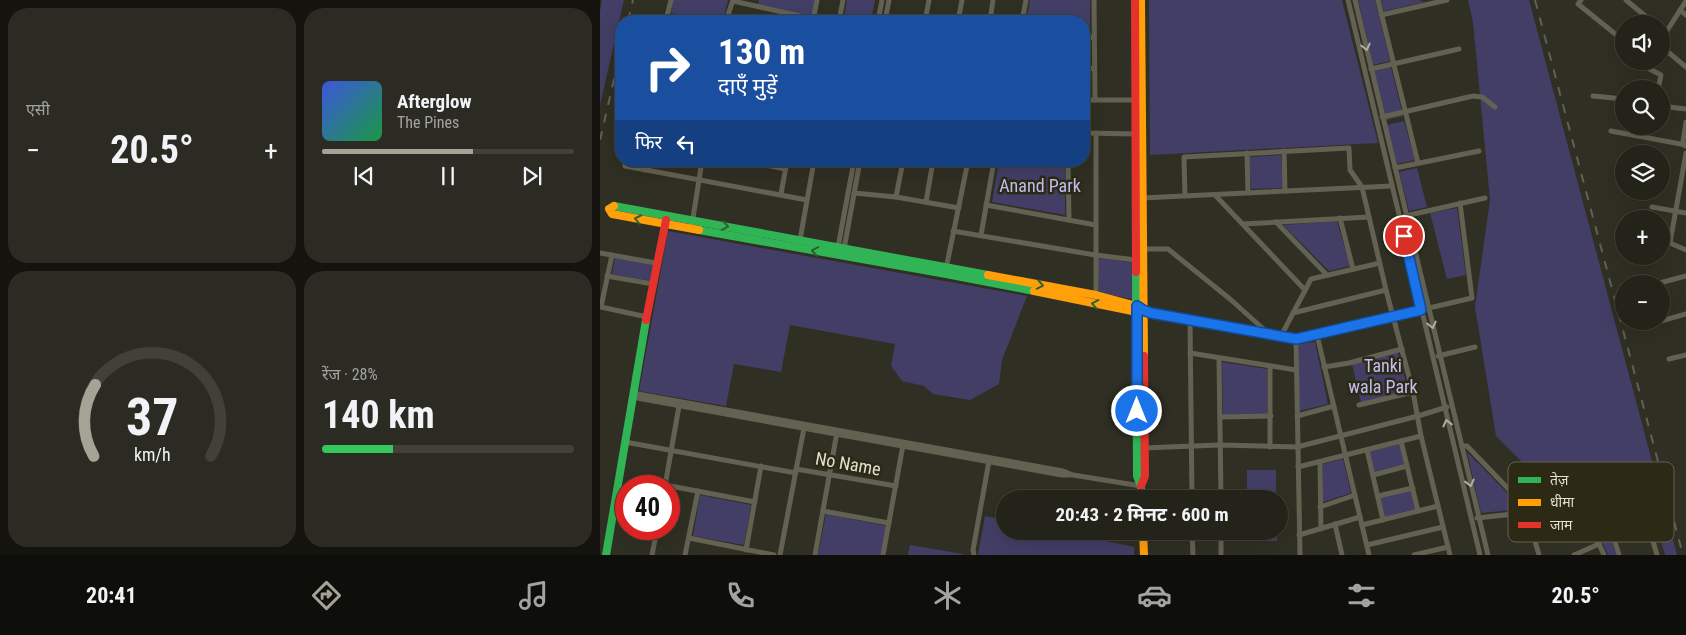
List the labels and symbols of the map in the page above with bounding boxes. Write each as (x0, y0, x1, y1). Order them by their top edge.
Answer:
one-way arrow (1360, 43, 1371, 52)
park label: Anand Park (999, 175, 1081, 196)
one-way arrow (634, 215, 642, 225)
pin (1383, 215, 1425, 257)
one-way arrow (721, 221, 729, 231)
one-way arrow (811, 246, 820, 256)
one-way arrow (1035, 279, 1044, 289)
one-way arrow (1091, 299, 1100, 310)
one-way arrow (1426, 320, 1437, 329)
park label: Tanki wala Park (1348, 355, 1418, 397)
position arrow (1110, 384, 1162, 436)
one-way arrow (1443, 419, 1453, 427)
street label: No Name (814, 447, 882, 480)
legend (1508, 462, 1674, 542)
text: तेज़ (1550, 471, 1569, 488)
speed limit sign: 40 (615, 475, 680, 540)
one-way arrow (1465, 478, 1475, 486)
text: धीमा (1550, 494, 1575, 510)
text: जाम (1550, 517, 1573, 533)

